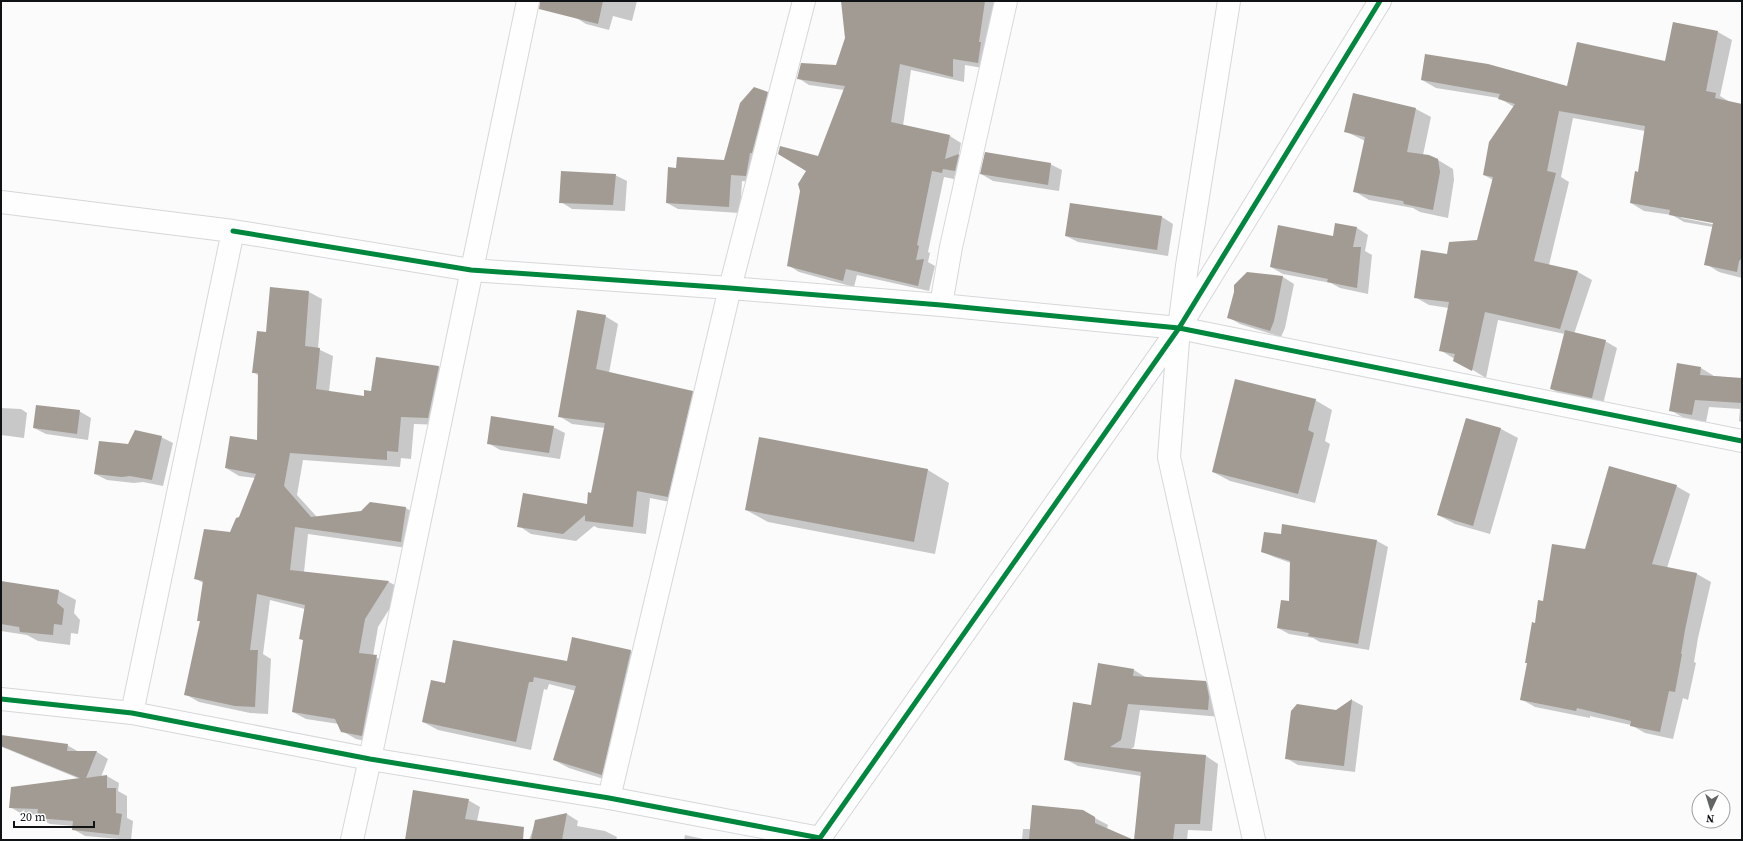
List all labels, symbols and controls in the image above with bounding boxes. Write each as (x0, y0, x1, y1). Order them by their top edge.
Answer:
north arrow (1691, 789, 1731, 829)
scale bar (14, 803, 94, 829)
text: 20 m (20, 809, 46, 825)
text: N (1706, 811, 1715, 826)

